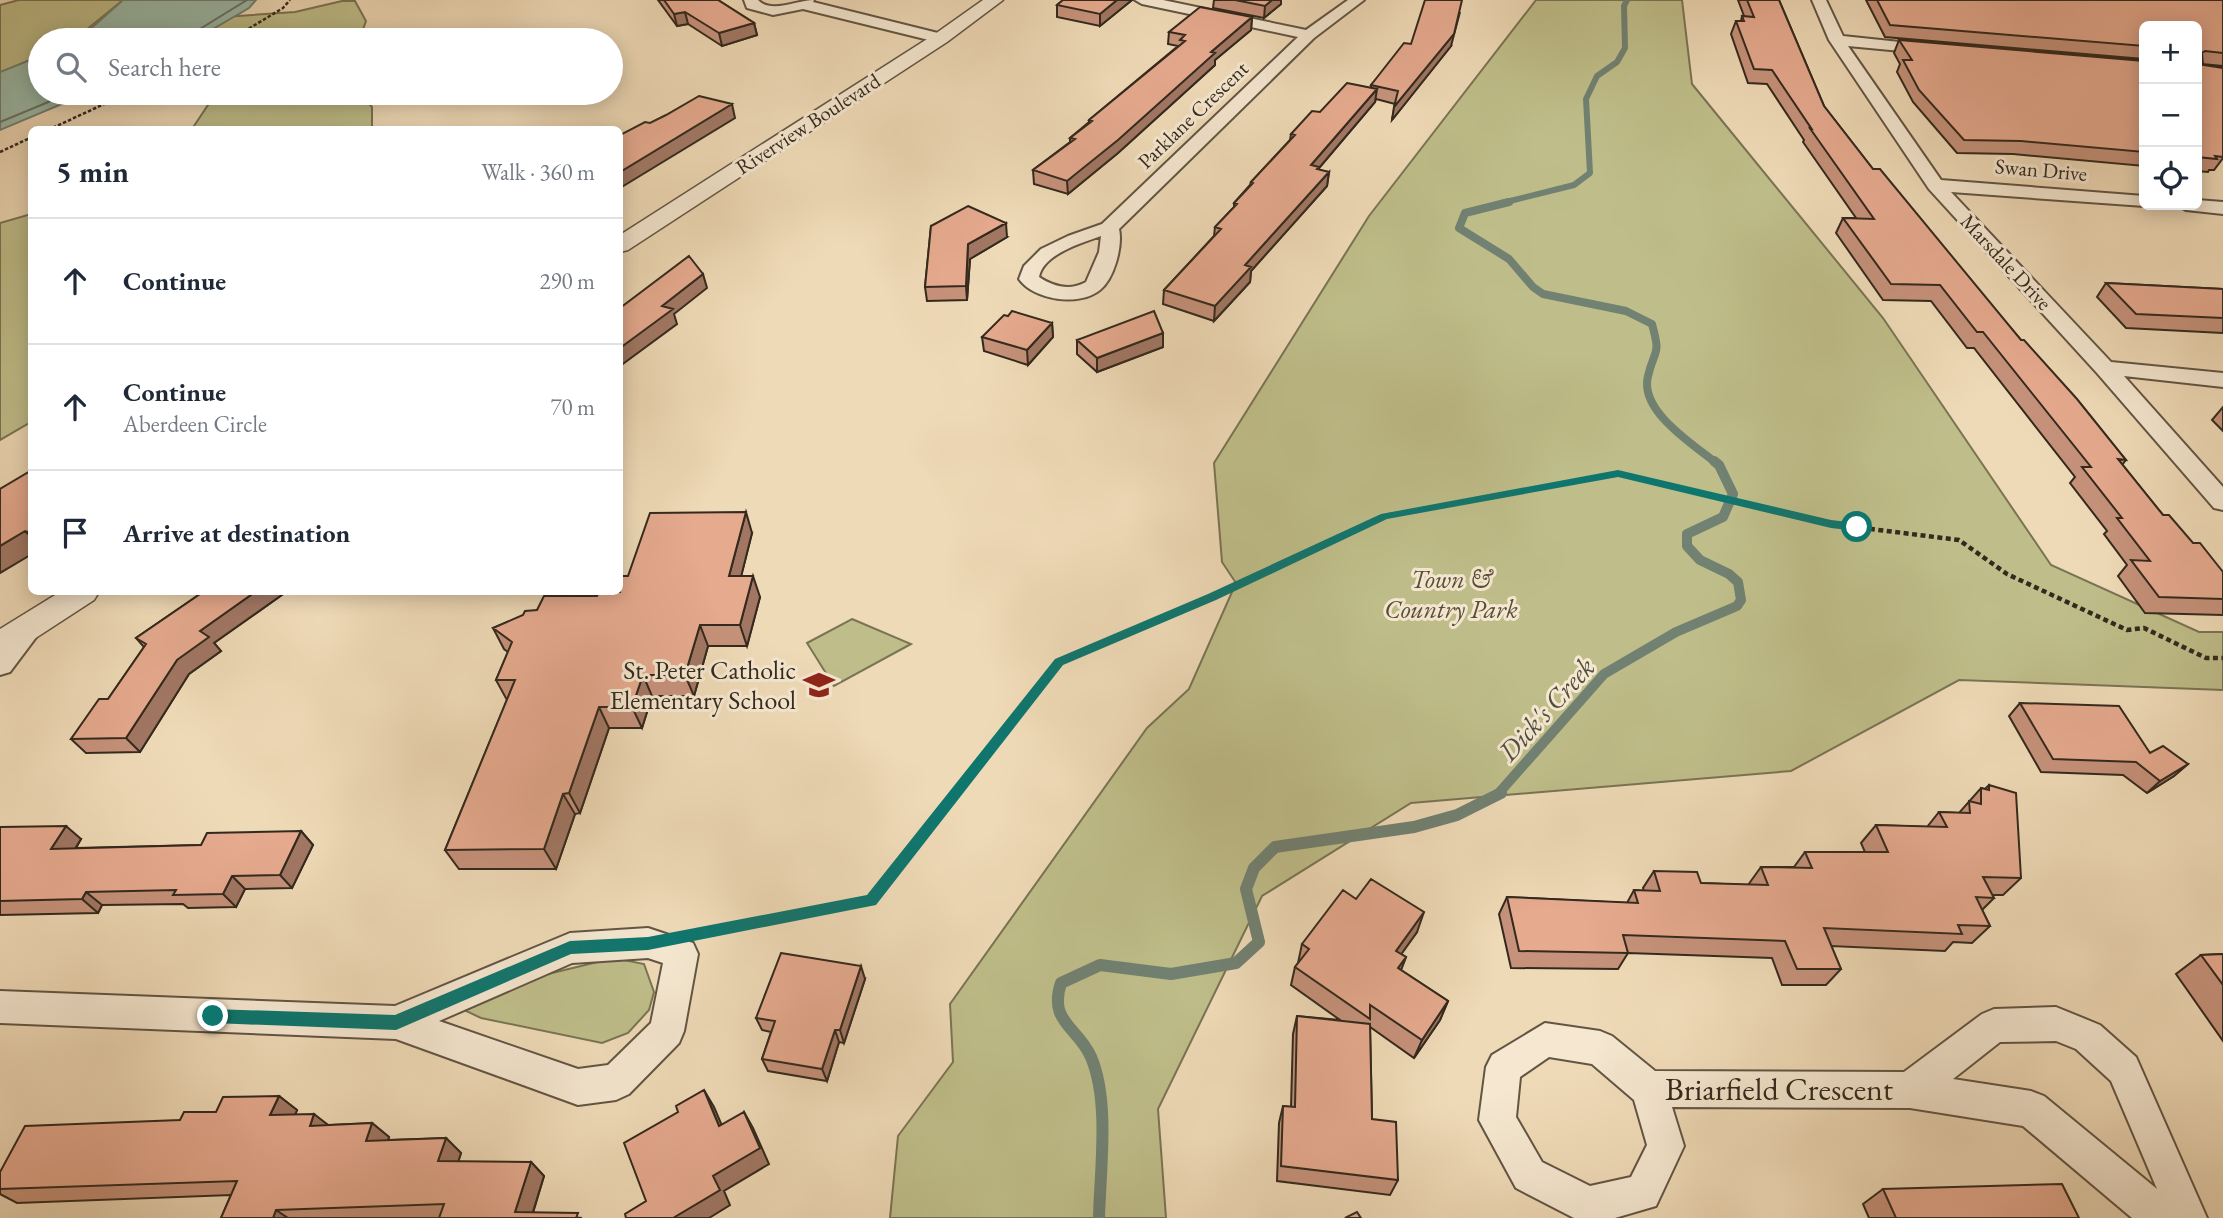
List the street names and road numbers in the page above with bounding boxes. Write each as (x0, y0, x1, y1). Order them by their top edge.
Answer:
street label: Parklane Crescent (1132, 55, 1254, 174)
street label: Riverview Boulevard (730, 67, 885, 180)
street label: Swan Drive (1994, 152, 2088, 187)
street label: Marsdale Drive (1955, 208, 2058, 315)
street label: Briarfield Crescent (1665, 1068, 1893, 1110)

